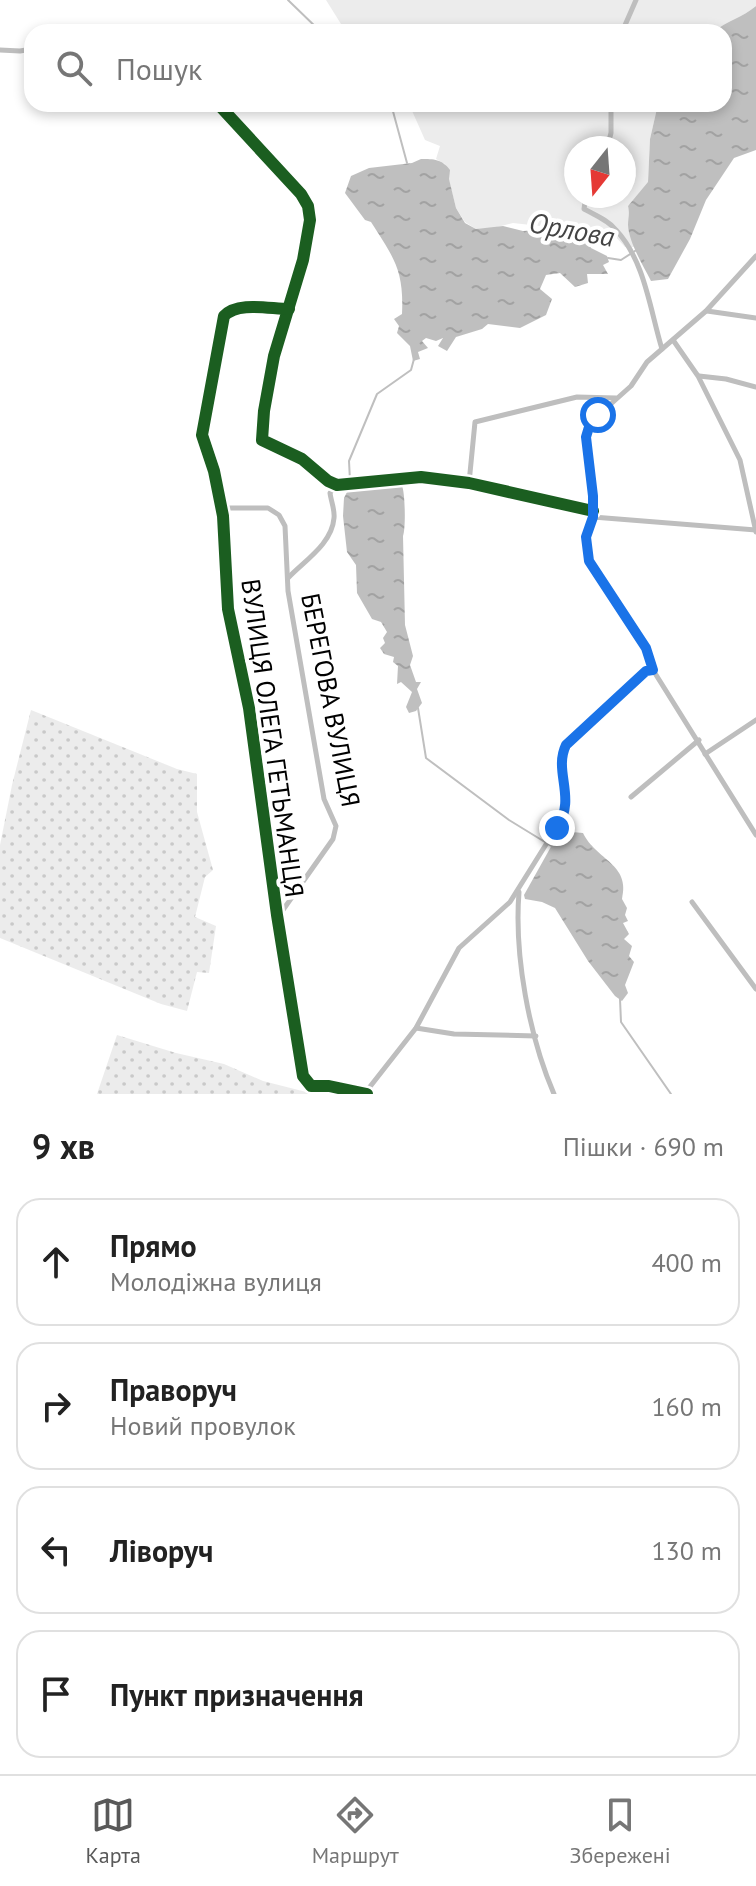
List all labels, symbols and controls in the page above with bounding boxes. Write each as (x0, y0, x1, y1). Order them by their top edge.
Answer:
search box (24, 24, 732, 112)
icon: search (52, 46, 96, 90)
text: Пошук (116, 49, 202, 88)
north arrow (564, 136, 636, 208)
water label: Орлова (526, 203, 618, 255)
route start (580, 397, 616, 433)
street label: ВУЛИЦЯ ОЛЕГА ГЕТЬМАНЦЯ (234, 577, 312, 899)
street label: БЕРЕГОВА ВУЛИЦЯ (294, 590, 368, 810)
route end (539, 810, 575, 846)
text: 9 хв (32, 1124, 95, 1168)
text: Пішки · 690 m (563, 1130, 724, 1163)
text: Прямо (110, 1226, 197, 1265)
icon: ahead (34, 1240, 78, 1284)
text: 400 m (651, 1246, 722, 1279)
text: Молодіжна вулиця (110, 1265, 322, 1298)
text: Праворуч (110, 1370, 237, 1409)
icon: right (34, 1384, 78, 1428)
text: 160 m (651, 1390, 722, 1423)
text: Новий провулок (110, 1409, 296, 1442)
icon: left (34, 1528, 78, 1572)
text: Ліворуч (110, 1531, 213, 1570)
text: 130 m (651, 1534, 722, 1567)
icon: arrive (34, 1672, 78, 1716)
text: Пункт призначення (110, 1675, 364, 1714)
tab: Карта (85, 1793, 141, 1869)
tab: Маршрут (312, 1793, 399, 1869)
tab: Збережені (570, 1793, 671, 1869)

